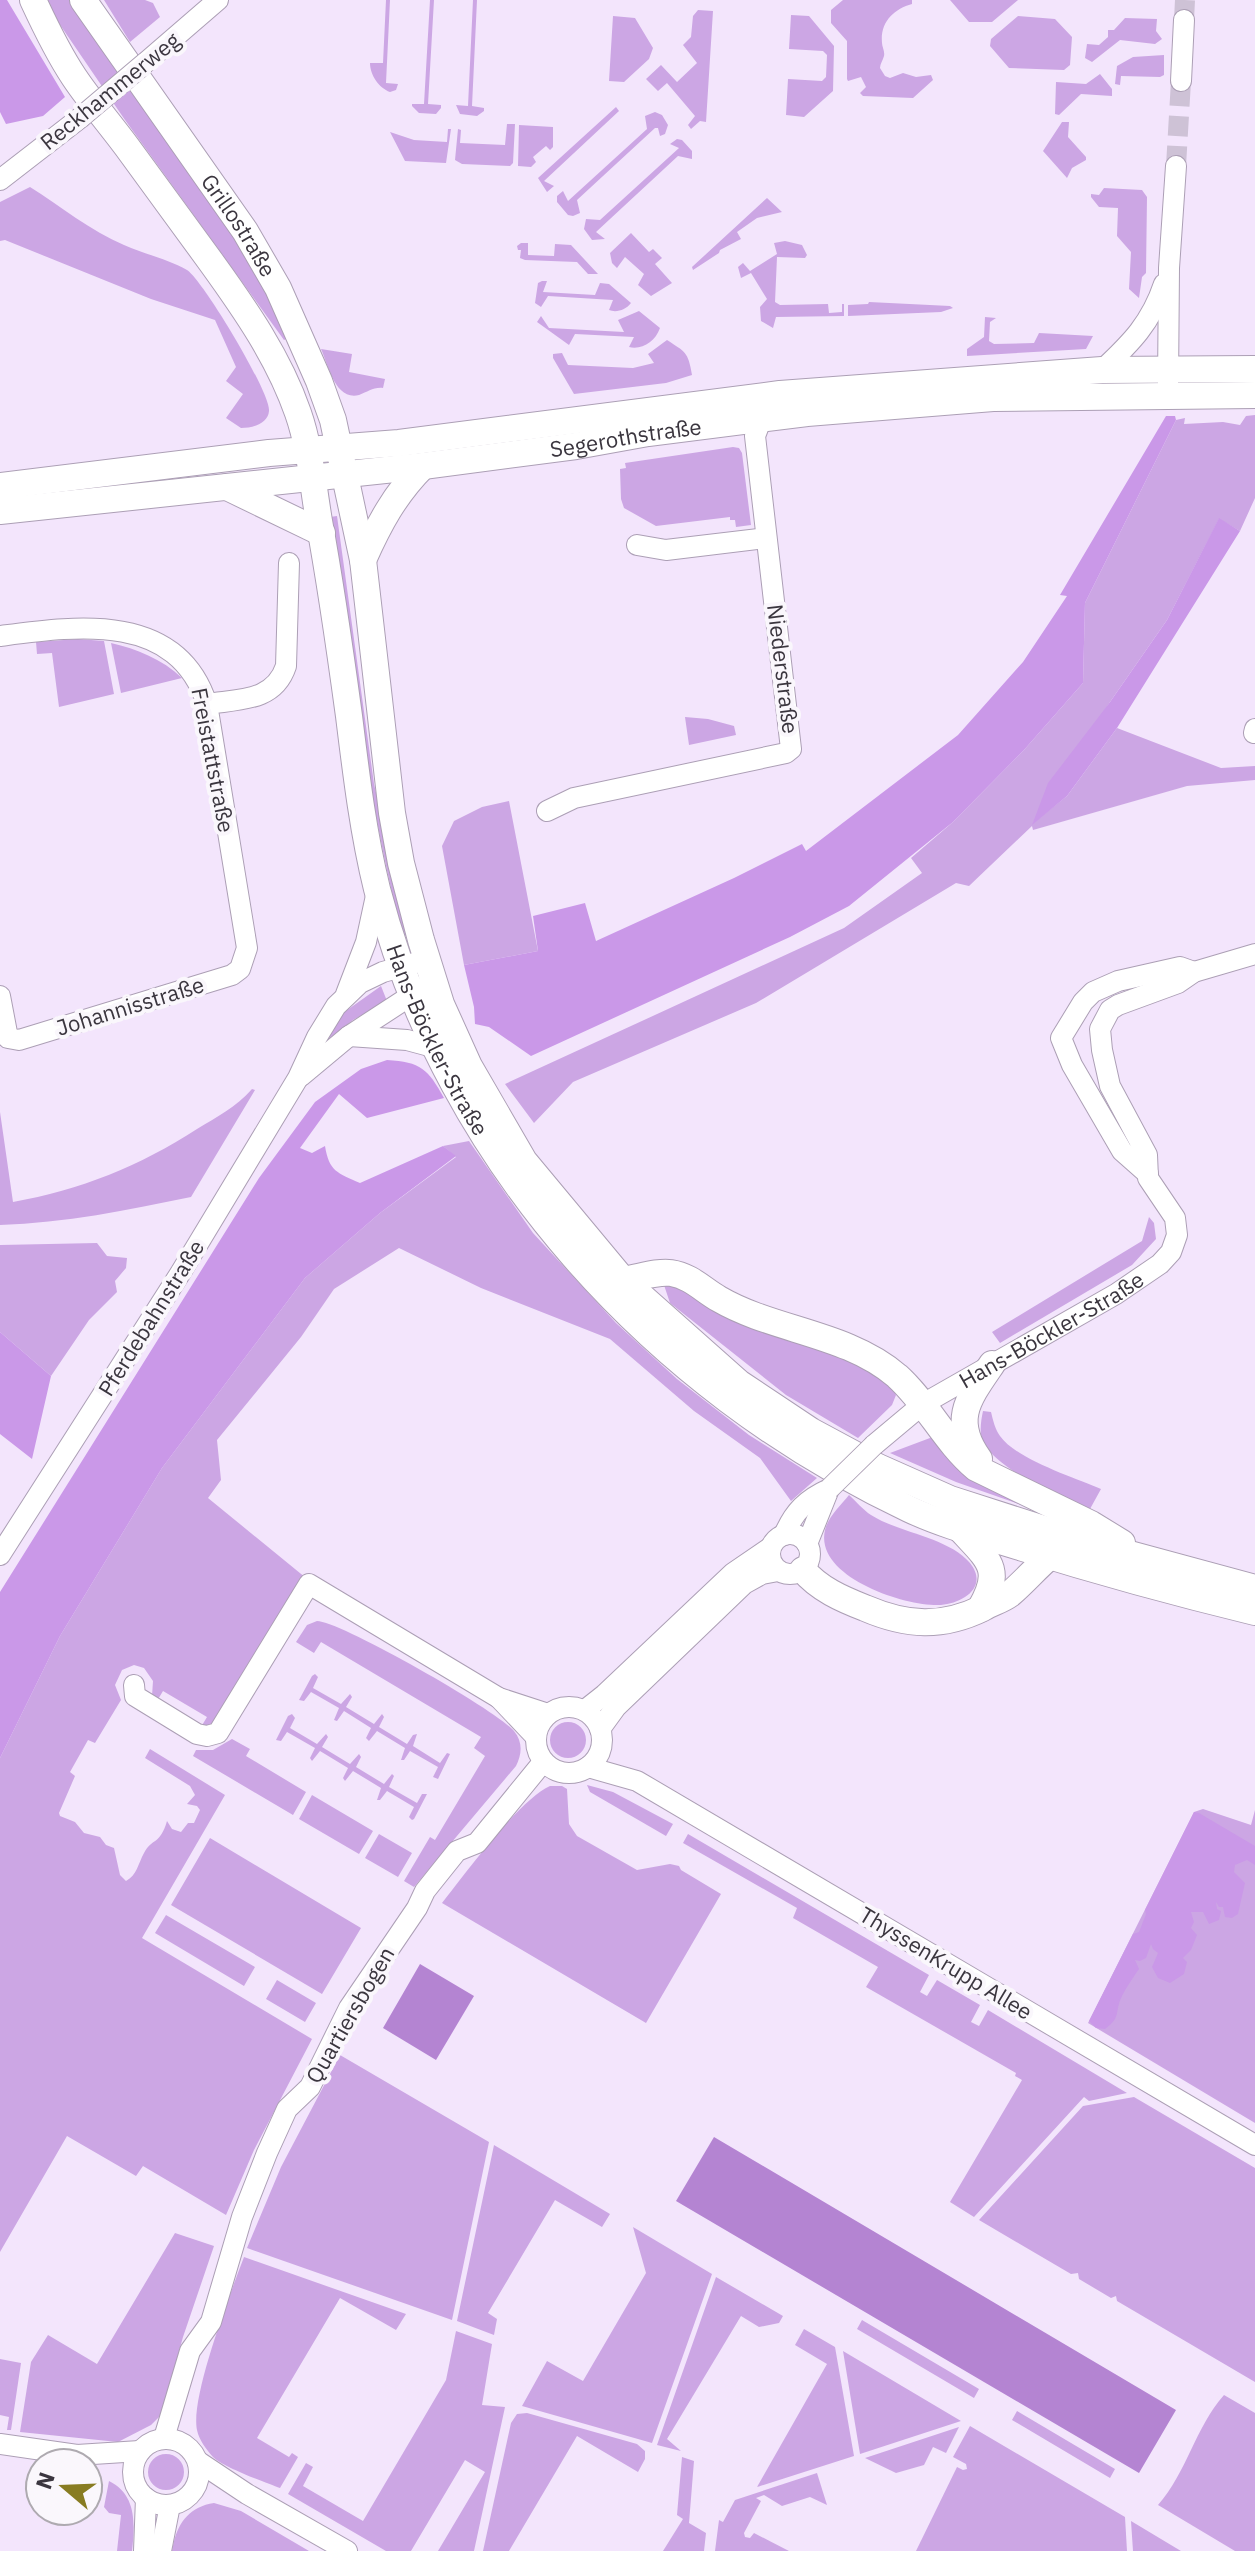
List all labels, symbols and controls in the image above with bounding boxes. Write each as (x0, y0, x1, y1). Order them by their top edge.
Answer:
street label: Reckhammerweg (34, 25, 186, 156)
street label: Grillostraße (195, 168, 283, 282)
street label: Segerothstraße (548, 411, 703, 463)
street label: Niederstraße (761, 603, 806, 735)
street label: Freistattstraße (185, 685, 242, 835)
street label: Hans-Böckler-Straße (380, 940, 495, 1141)
street label: Johannisstraße (52, 969, 207, 1042)
street label: Pferdebahnstraße (91, 1234, 210, 1401)
street label: Hans-Böckler-Straße (953, 1264, 1149, 1395)
street label: ThyssenKrupp Allee (854, 1899, 1038, 2026)
street label: Quartiersbogen (299, 1941, 400, 2088)
north arrow (24, 2447, 104, 2527)
text: N (28, 2468, 61, 2493)

